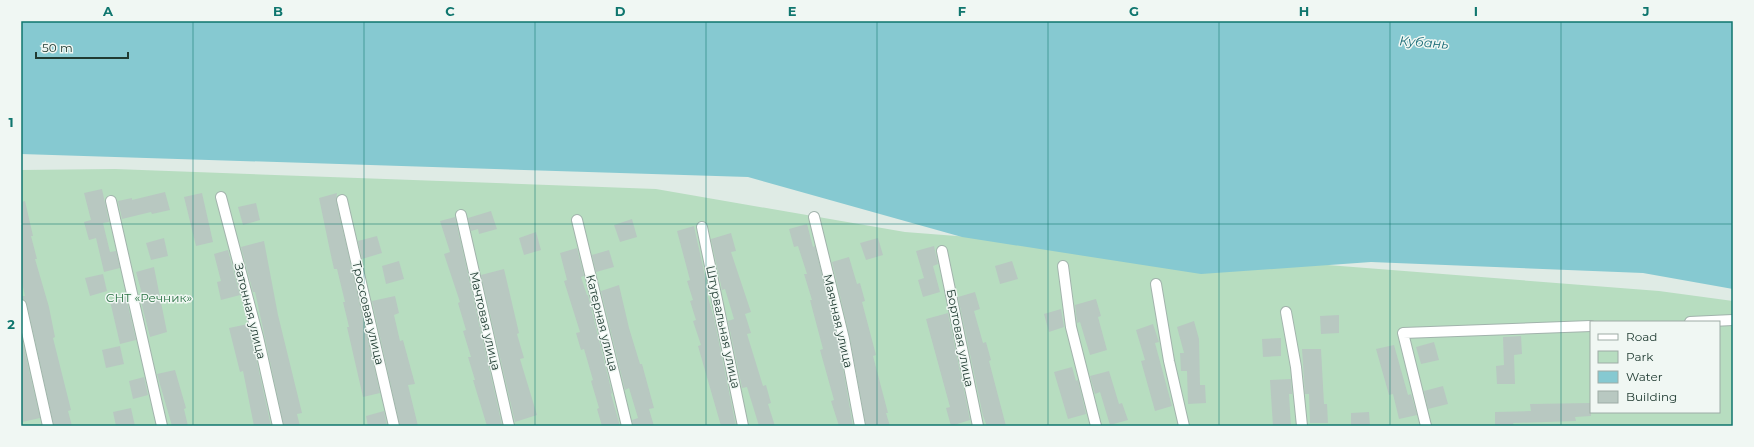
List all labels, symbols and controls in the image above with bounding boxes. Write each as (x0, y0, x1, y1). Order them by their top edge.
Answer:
text: A (102, 3, 114, 19)
text: B (273, 3, 283, 19)
text: C (445, 3, 455, 19)
text: D (615, 3, 626, 19)
text: E (788, 3, 797, 19)
text: F (958, 3, 966, 19)
text: G (1129, 3, 1139, 19)
text: H (1299, 3, 1309, 19)
text: I (1474, 3, 1478, 19)
text: J (1641, 3, 1650, 19)
water label: Кубань (1399, 32, 1449, 52)
scale bar (36, 34, 128, 60)
text: 50 m (42, 40, 73, 55)
text: 1 (8, 114, 14, 130)
street label: Троссовая улица (349, 260, 388, 366)
street label: Затонная улица (231, 261, 270, 361)
street label: Штурвальная улица (703, 264, 744, 390)
street label: Мачтовая улица (467, 270, 504, 372)
street label: Маячная улица (820, 272, 857, 369)
street label: Катерная улица (583, 273, 622, 373)
street label: Бортовая улица (944, 288, 977, 388)
park label: СНТ «Речник» (106, 290, 192, 305)
text: 2 (7, 316, 15, 332)
legend (1590, 321, 1720, 413)
text: Road (1626, 329, 1657, 344)
text: Park (1626, 349, 1654, 364)
text: Water (1626, 369, 1663, 384)
text: Building (1626, 389, 1677, 404)

